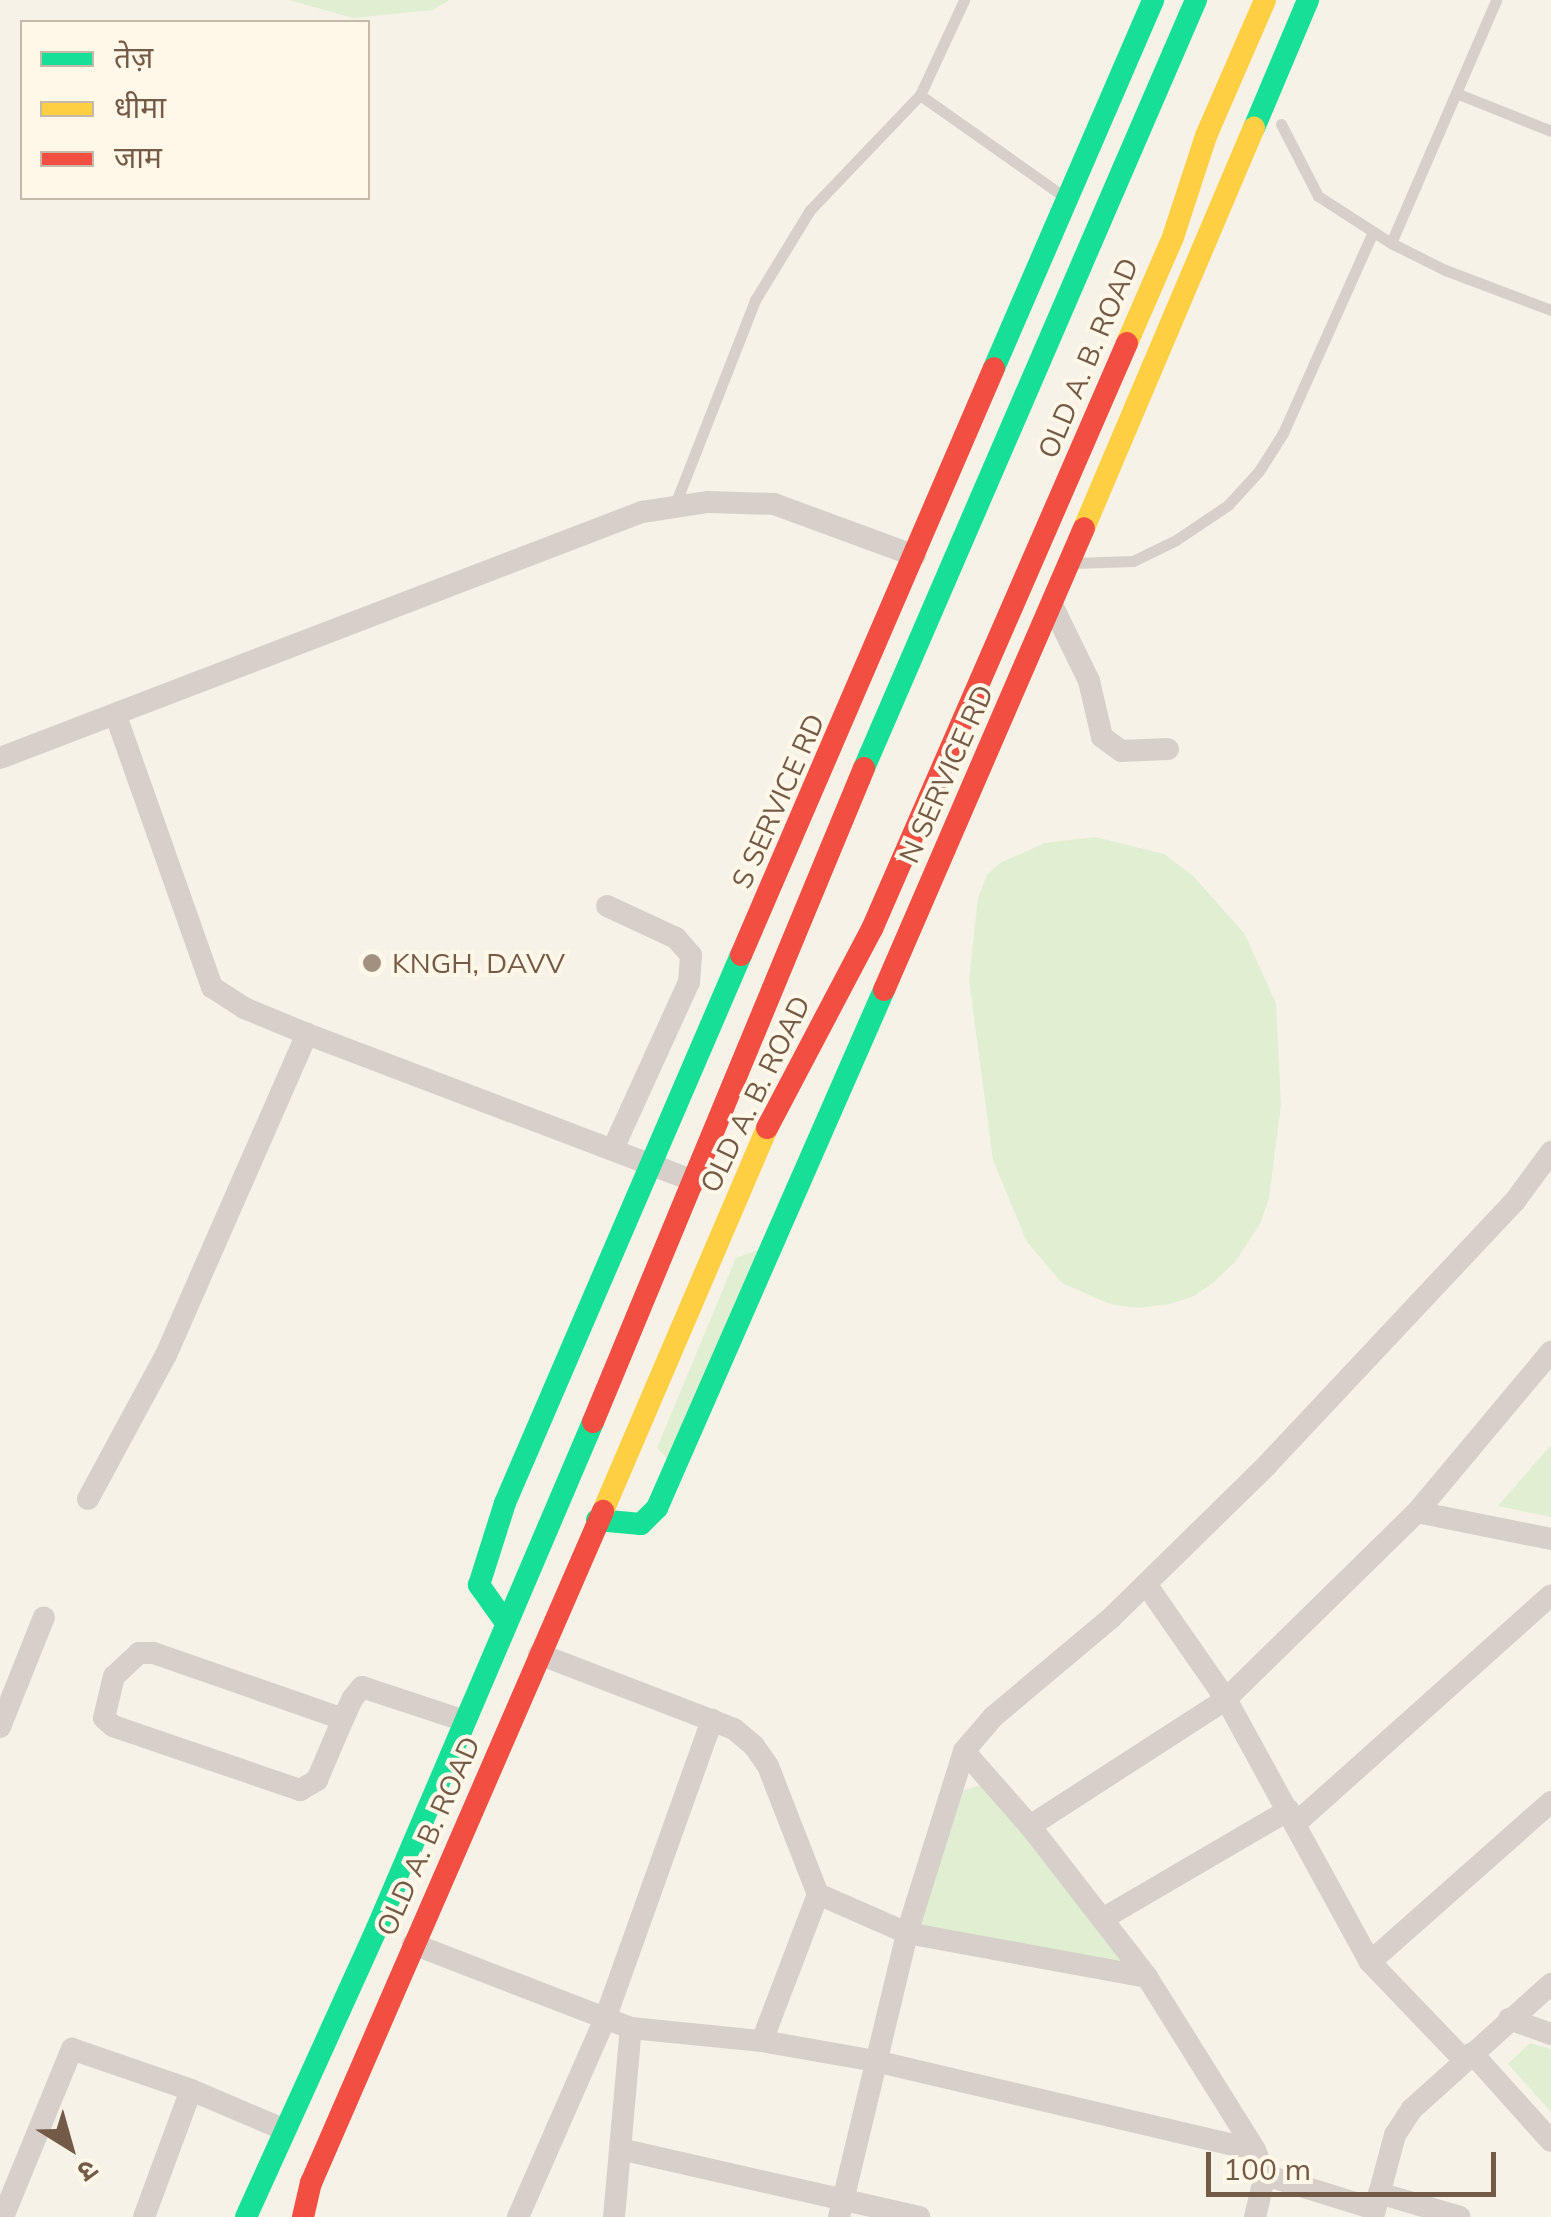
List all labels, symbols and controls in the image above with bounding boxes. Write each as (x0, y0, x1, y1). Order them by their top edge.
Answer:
legend (20, 20, 370, 200)
text: तेज़ (114, 38, 153, 76)
text: धीमा (114, 88, 166, 126)
text: जाम (114, 138, 162, 176)
street label: OLD A. B. ROAD (1031, 253, 1145, 463)
street label: N SERVICE RD (892, 680, 1000, 868)
street label: S SERVICE RD (724, 708, 832, 894)
place label: KNGH, DAVV (392, 946, 565, 980)
marker: KNGH, DAVV (361, 952, 383, 974)
street label: OLD A. B. ROAD (693, 990, 817, 1198)
street label: OLD A. B. ROAD (369, 1731, 487, 1941)
north arrow (20, 2097, 120, 2197)
scale bar (1211, 2132, 1501, 2194)
text: 100 m (1223, 2150, 1311, 2188)
text: उ (71, 2152, 105, 2190)

